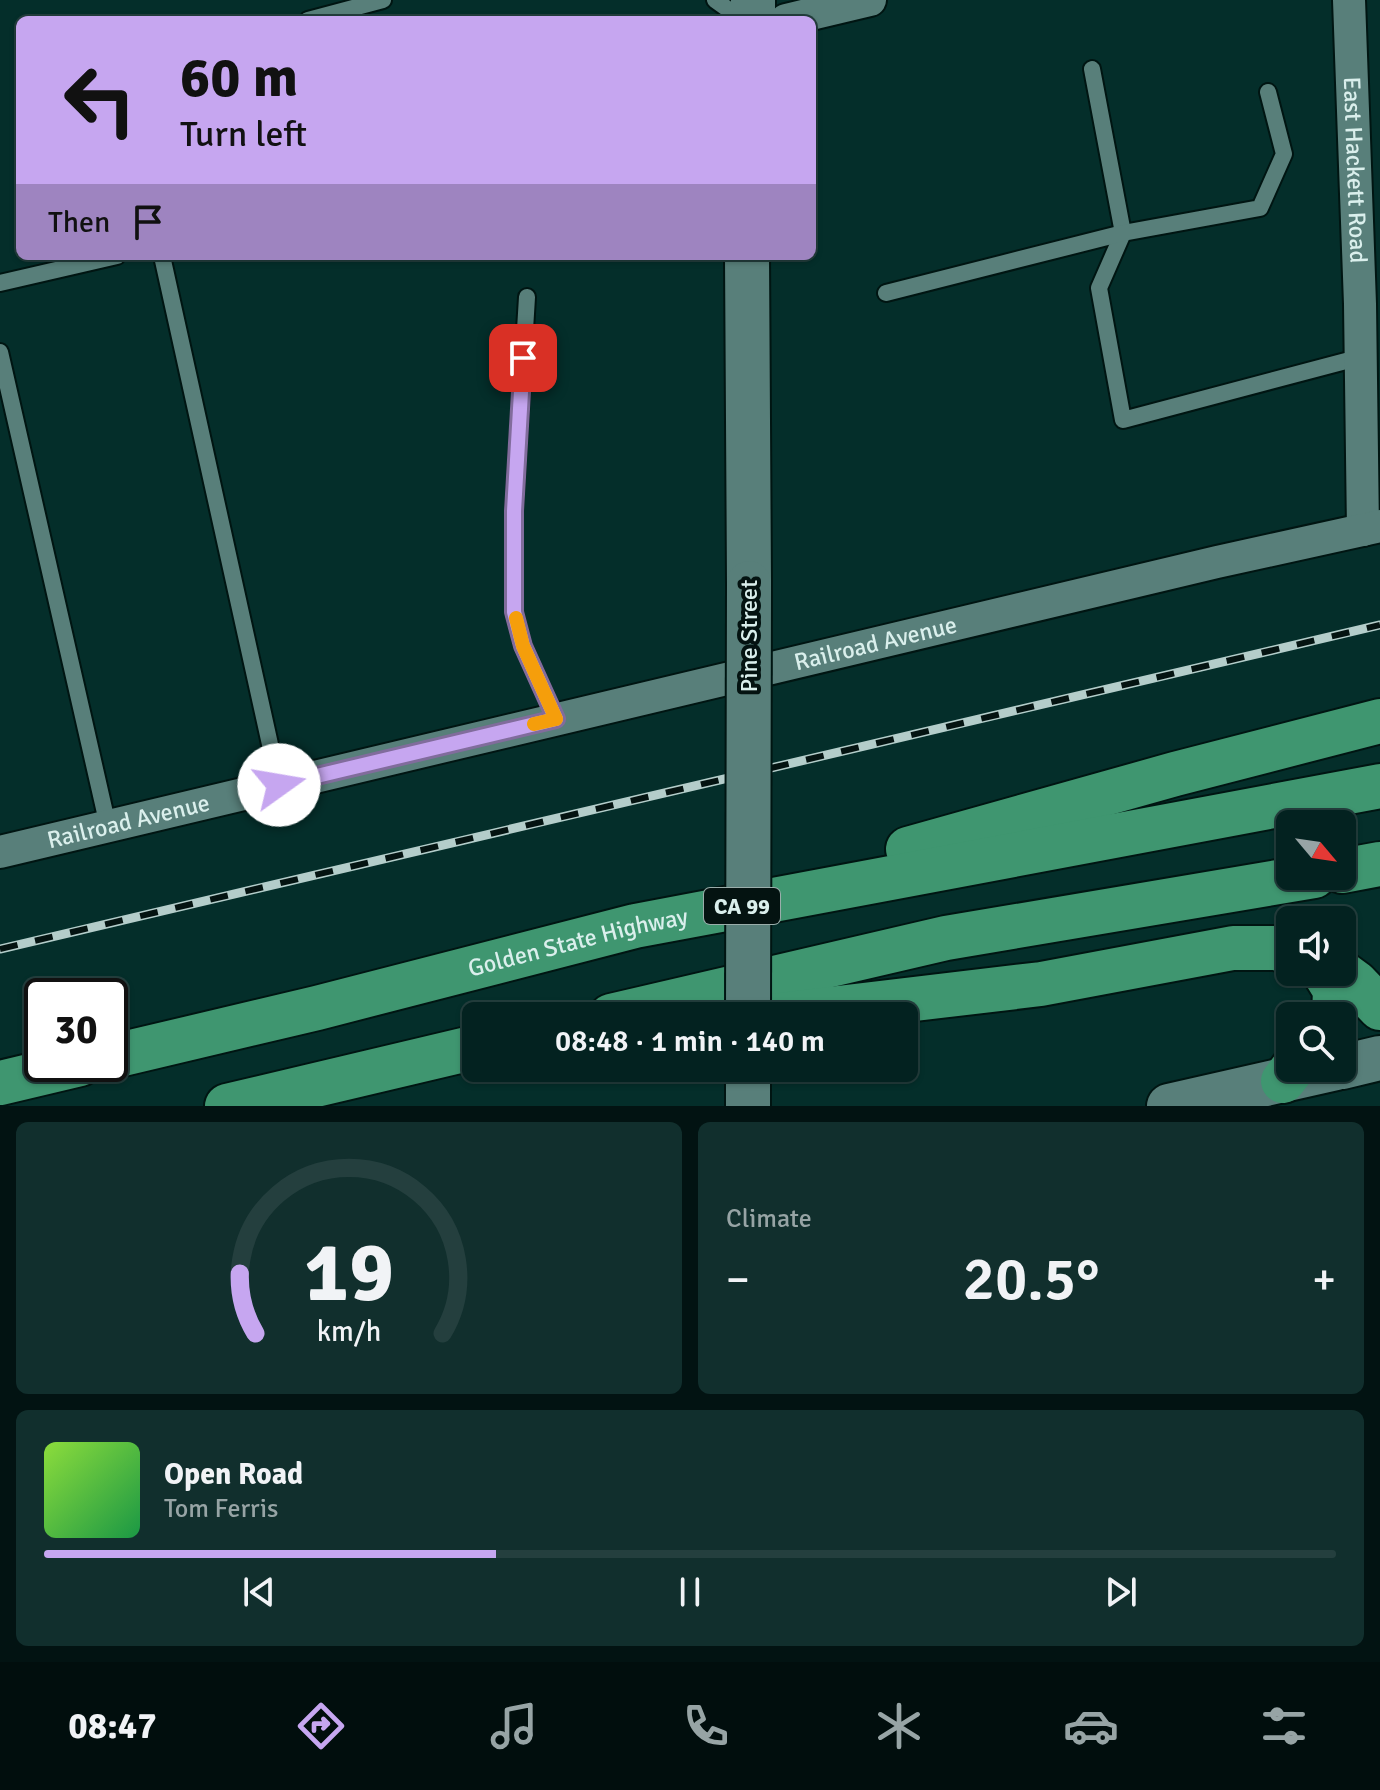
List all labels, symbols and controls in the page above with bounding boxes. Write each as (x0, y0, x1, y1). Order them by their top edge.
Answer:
text: 60 m (180, 43, 298, 112)
icon: left (48, 48, 152, 152)
street label: East Hackett Road (1337, 76, 1374, 264)
text: Turn left (180, 112, 307, 157)
icon: arrive (126, 200, 170, 244)
text: Then (48, 204, 110, 241)
pin (489, 324, 557, 392)
icon: arrive (501, 336, 545, 380)
street label: Pine Street (734, 579, 764, 693)
street label: Railroad Avenue (791, 610, 960, 677)
position arrow (237, 743, 321, 827)
street label: Railroad Avenue (44, 788, 213, 855)
north arrow (1276, 810, 1356, 890)
map controls (1276, 810, 1356, 1082)
road number: CA 99 (704, 888, 780, 924)
street label: Golden State Highway (465, 901, 690, 983)
button: sound (1276, 906, 1356, 986)
speed limit sign: 30 (24, 978, 128, 1082)
button: search (1276, 1002, 1356, 1082)
text: 08:48 · 1 min · 140 m (555, 1023, 825, 1060)
text: Climate (726, 1203, 812, 1235)
text: 19 (304, 1222, 394, 1324)
text: 20.5° (963, 1243, 1099, 1317)
text: − (726, 1253, 750, 1307)
text: + (1312, 1253, 1336, 1307)
text: km/h (317, 1314, 381, 1349)
text: Open Road (164, 1456, 303, 1493)
text: Tom Ferris (164, 1493, 278, 1525)
icon: previous (237, 1570, 281, 1614)
icon: pause (668, 1570, 712, 1614)
icon: next (1099, 1570, 1143, 1614)
icon: directions (293, 1698, 349, 1754)
icon: music (486, 1698, 542, 1754)
icon: phone (678, 1698, 734, 1754)
icon: climate (871, 1698, 927, 1754)
icon: car (1063, 1698, 1119, 1754)
icon: filters (1256, 1698, 1312, 1754)
text: 08:47 (68, 1704, 157, 1749)

